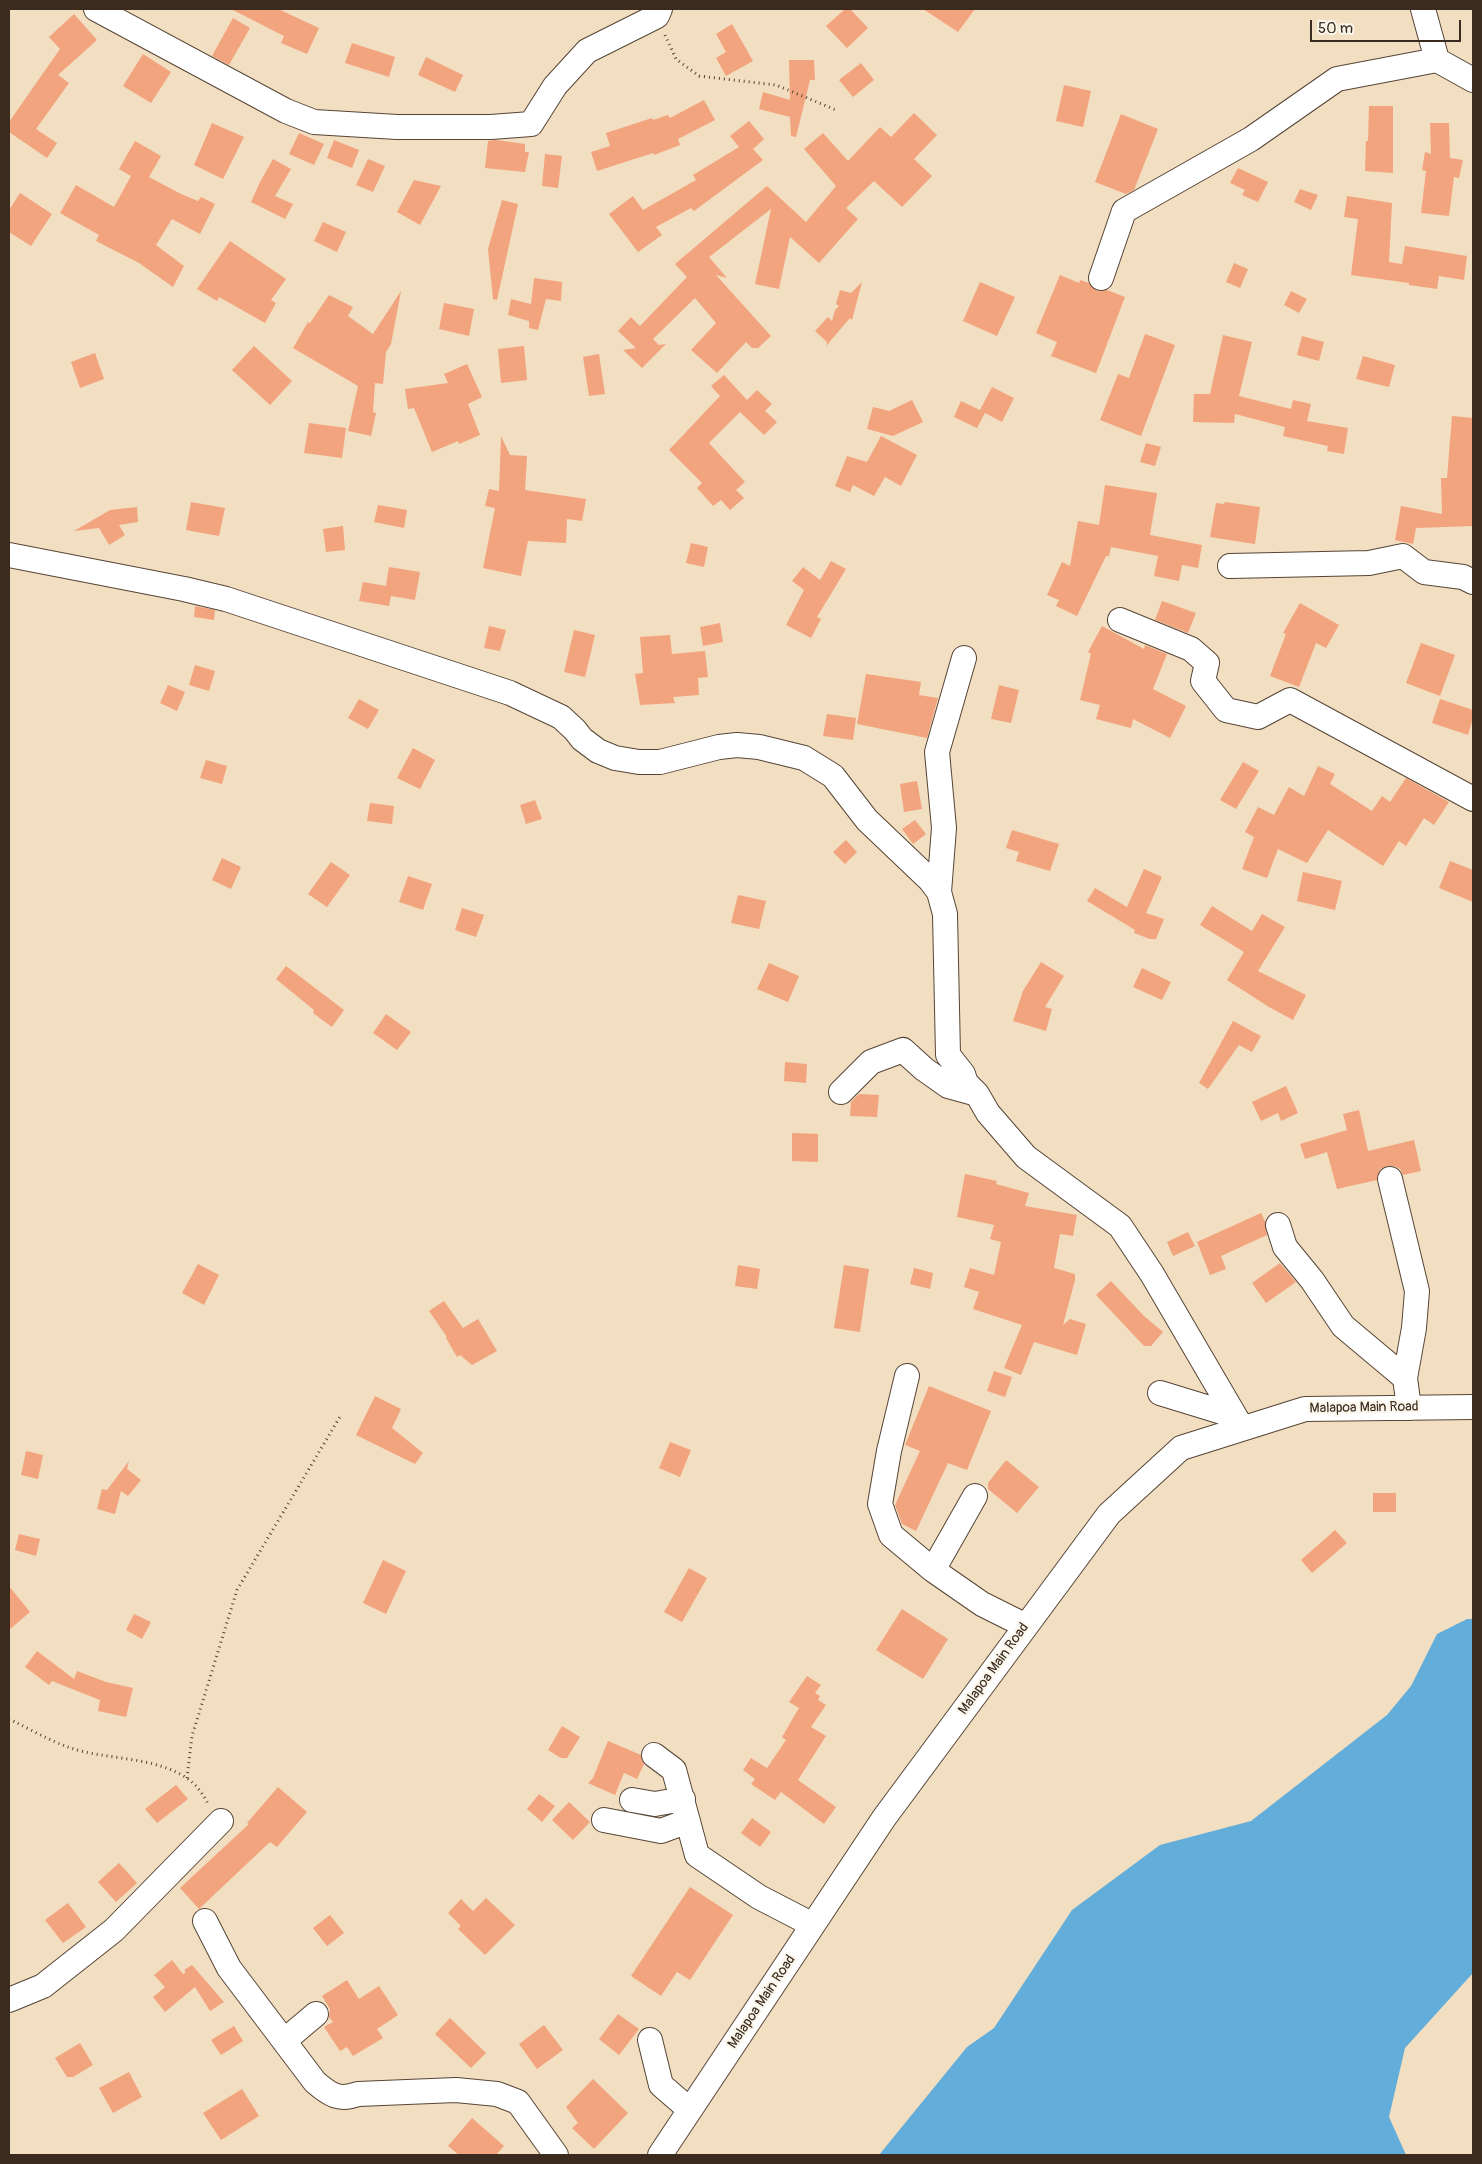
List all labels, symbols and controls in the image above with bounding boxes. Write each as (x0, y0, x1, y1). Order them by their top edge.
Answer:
scale bar (1312, 10, 1463, 42)
text: 50 m (1318, 19, 1353, 38)
street label: Malapoa Main Road (1309, 1399, 1419, 1417)
street label: Malapoa Main Road (955, 1620, 1033, 1718)
street label: Malapoa Main Road (725, 1952, 799, 2052)

